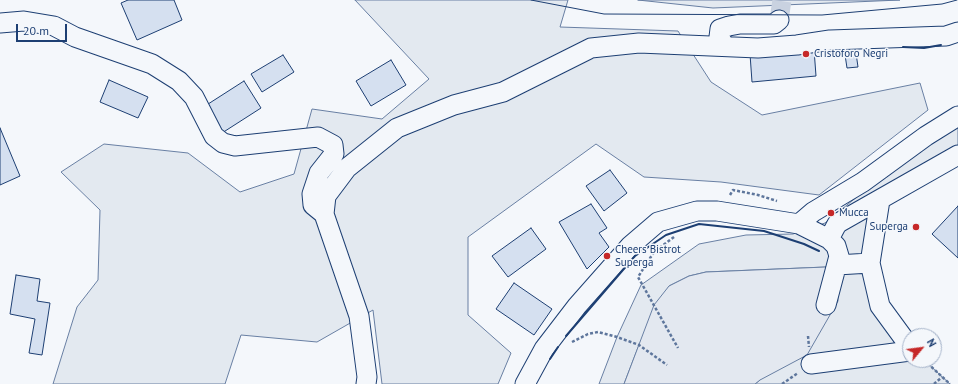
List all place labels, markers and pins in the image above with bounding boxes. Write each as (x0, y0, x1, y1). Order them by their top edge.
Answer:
place label: Cristoforo Negri (814, 47, 888, 61)
marker: Cristoforo Negri (801, 49, 811, 59)
place label: Mucca (839, 206, 869, 220)
marker: Mucca (826, 208, 836, 218)
place label: Superga (870, 220, 908, 234)
marker: Superga (911, 222, 921, 232)
place label: Cheers Bistrot Superga (615, 243, 681, 269)
marker: Cheers Bistrot Superga (602, 251, 612, 261)

